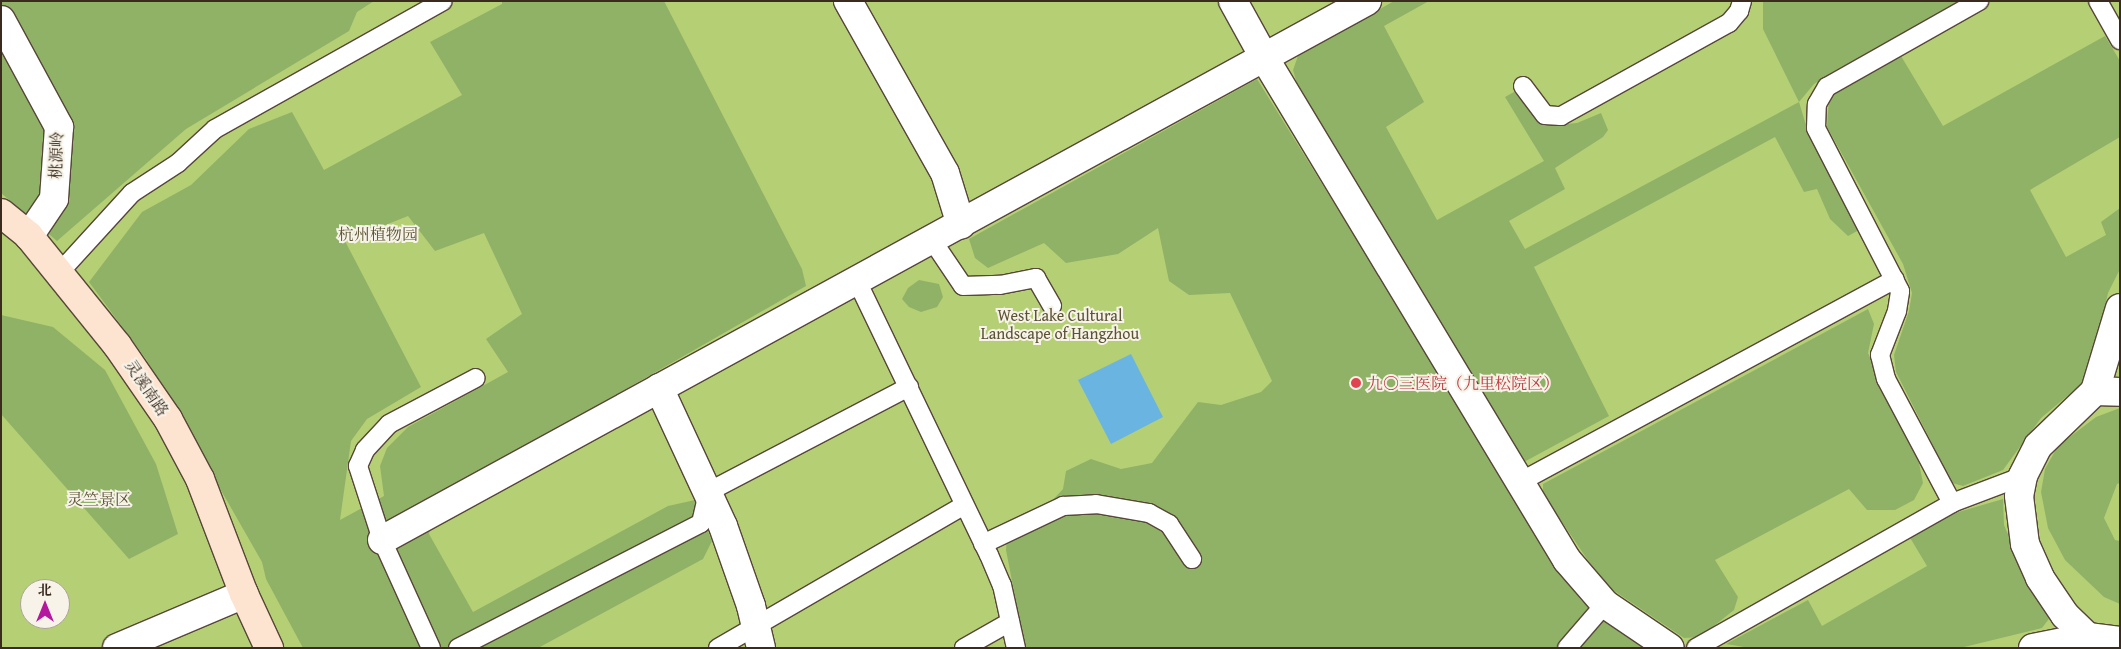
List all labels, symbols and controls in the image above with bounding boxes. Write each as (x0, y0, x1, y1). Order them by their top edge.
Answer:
street label: 桃源岭 (46, 131, 66, 179)
park label: 杭州植物园 (338, 224, 418, 244)
park label: West Lake Cultural Landscape of Hangzhou (981, 305, 1139, 343)
street label: 灵溪南路 (121, 356, 173, 420)
place label: 九〇三医院（九里松院区） (1367, 373, 1559, 393)
marker: 九〇三医院（九里松院区） (1349, 376, 1363, 390)
park label: 灵竺景区 (67, 489, 131, 509)
north arrow (20, 579, 70, 629)
text: 北 (38, 580, 52, 600)

